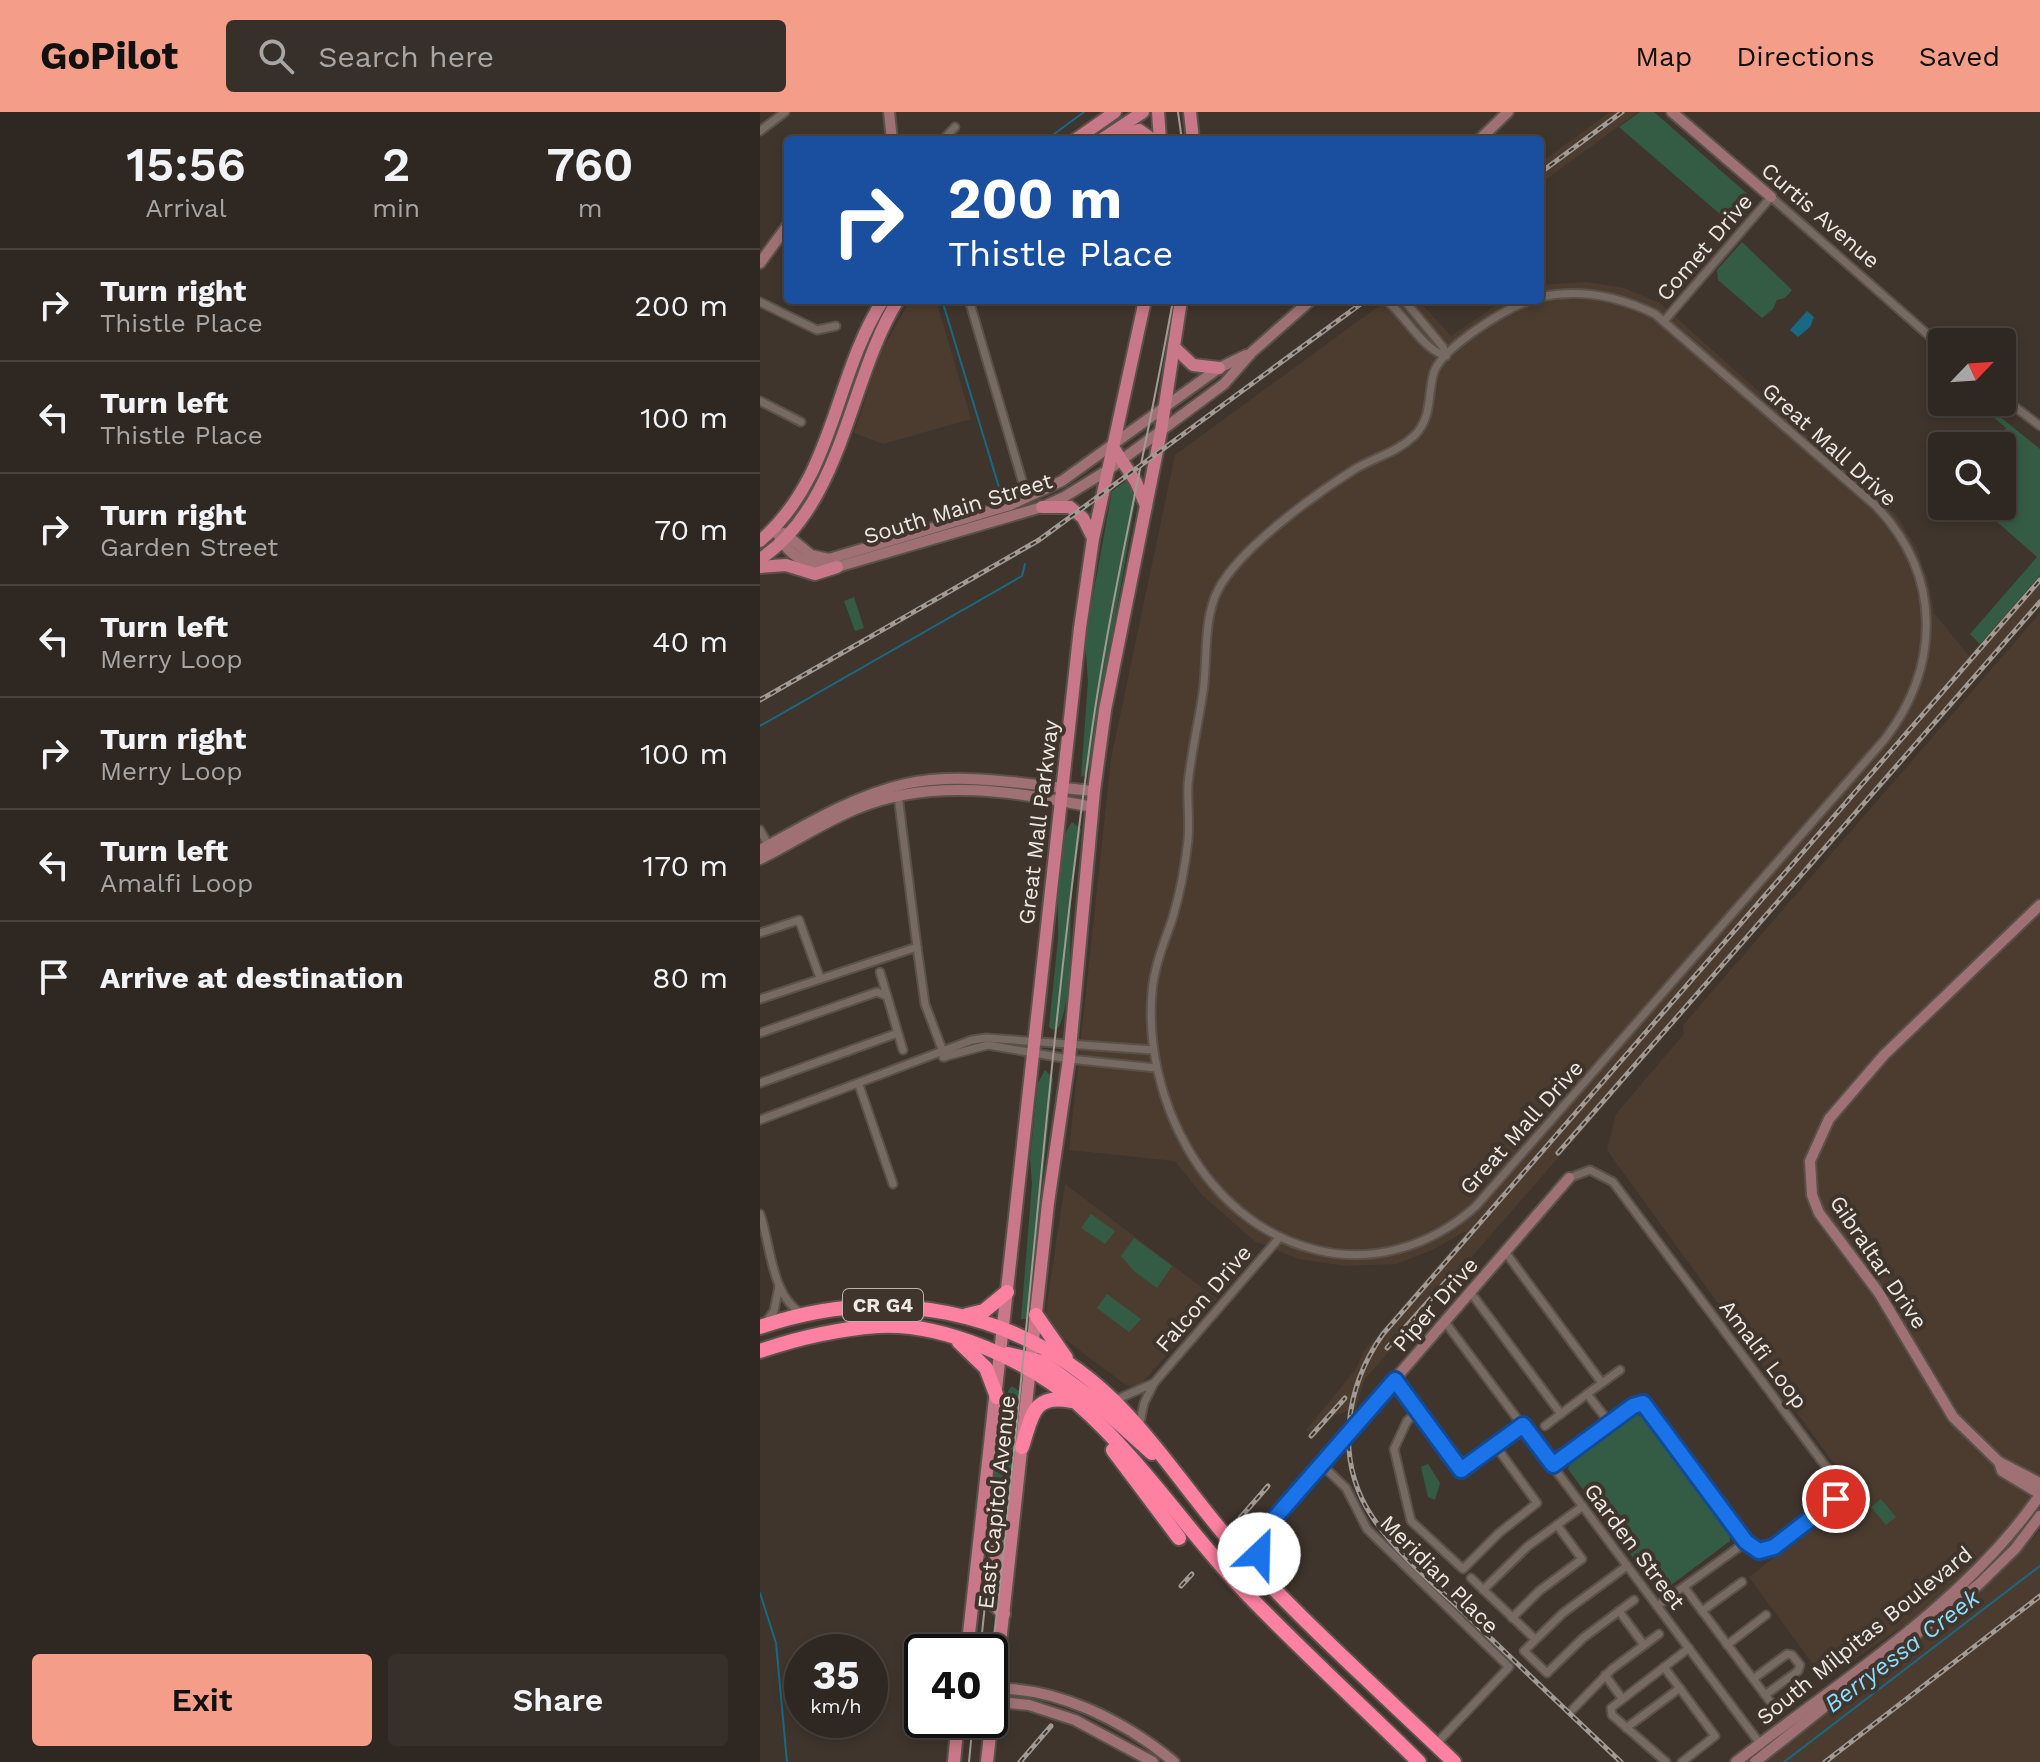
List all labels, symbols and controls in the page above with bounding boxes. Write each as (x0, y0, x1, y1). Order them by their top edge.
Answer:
search box (226, 20, 786, 92)
text: GoPilot (40, 34, 178, 78)
icon: search (254, 34, 298, 78)
text: Search here (318, 39, 494, 74)
text: Map (1635, 40, 1692, 73)
text: Directions (1736, 40, 1875, 73)
text: Saved (1919, 40, 2000, 73)
text: 15:56 (126, 136, 246, 193)
text: 2 (382, 136, 410, 193)
text: 760 (546, 136, 634, 193)
street label: Curtis Avenue (1757, 157, 1885, 273)
text: 200 m (948, 166, 1122, 232)
icon: right (816, 168, 920, 272)
street label: Comet Drive (1651, 189, 1757, 306)
text: Arrival (146, 193, 227, 223)
text: min (372, 193, 420, 223)
text: m (578, 193, 602, 223)
text: Thistle Place (948, 233, 1173, 275)
text: Turn right (100, 273, 246, 308)
icon: right (32, 283, 76, 327)
text: 200 m (634, 288, 728, 323)
text: Thistle Place (100, 308, 263, 338)
north arrow (1928, 328, 2016, 416)
map controls (1928, 328, 2016, 520)
street label: Great Mall Drive (1757, 378, 1902, 511)
text: Turn left (100, 385, 228, 420)
icon: left (32, 395, 76, 439)
text: 100 m (640, 400, 728, 435)
text: Thistle Place (100, 420, 263, 450)
button: search (1928, 432, 2016, 520)
street label: South Main Street (861, 468, 1055, 549)
text: Turn right (100, 497, 246, 532)
icon: right (32, 507, 76, 551)
text: 70 m (654, 512, 728, 547)
text: Garden Street (100, 532, 278, 562)
text: Turn left (100, 609, 228, 644)
icon: left (32, 619, 76, 663)
text: 40 m (652, 624, 728, 659)
text: Merry Loop (100, 644, 243, 674)
street label: Great Mall Parkway (1014, 718, 1064, 926)
text: Turn right (100, 721, 246, 756)
icon: right (32, 731, 76, 775)
text: 100 m (640, 736, 728, 771)
text: Merry Loop (100, 756, 243, 786)
text: Turn left (100, 833, 228, 868)
icon: left (32, 843, 76, 887)
text: 170 m (643, 848, 728, 883)
text: Amalfi Loop (100, 868, 253, 898)
icon: arrive (32, 955, 76, 999)
text: Arrive at destination (100, 960, 404, 995)
text: 80 m (652, 960, 728, 995)
street label: Great Mall Drive (1455, 1055, 1588, 1200)
street label: Gibraltar Drive (1825, 1191, 1932, 1334)
street label: Falcon Drive (1150, 1240, 1256, 1357)
street label: Piper Drive (1388, 1252, 1483, 1356)
road number: CR G4 (843, 1289, 923, 1321)
street label: Amalfi Loop (1715, 1295, 1813, 1414)
street label: East Capitol Avenue (973, 1394, 1020, 1610)
pin (1802, 1465, 1870, 1533)
icon: arrive (1814, 1477, 1858, 1521)
street label: Garden Street (1579, 1479, 1690, 1614)
street label: Meridian Place (1375, 1510, 1504, 1639)
position arrow (1217, 1512, 1301, 1596)
street label: South Milpitas Boulevard (1752, 1541, 1977, 1730)
water label: Berryessa Creek (1819, 1583, 1986, 1718)
speed limit sign: 40 (904, 1634, 1008, 1738)
text: 35 (812, 1652, 860, 1699)
button: Exit (32, 1654, 372, 1746)
button: Share (388, 1654, 728, 1746)
text: km/h (810, 1694, 862, 1718)

